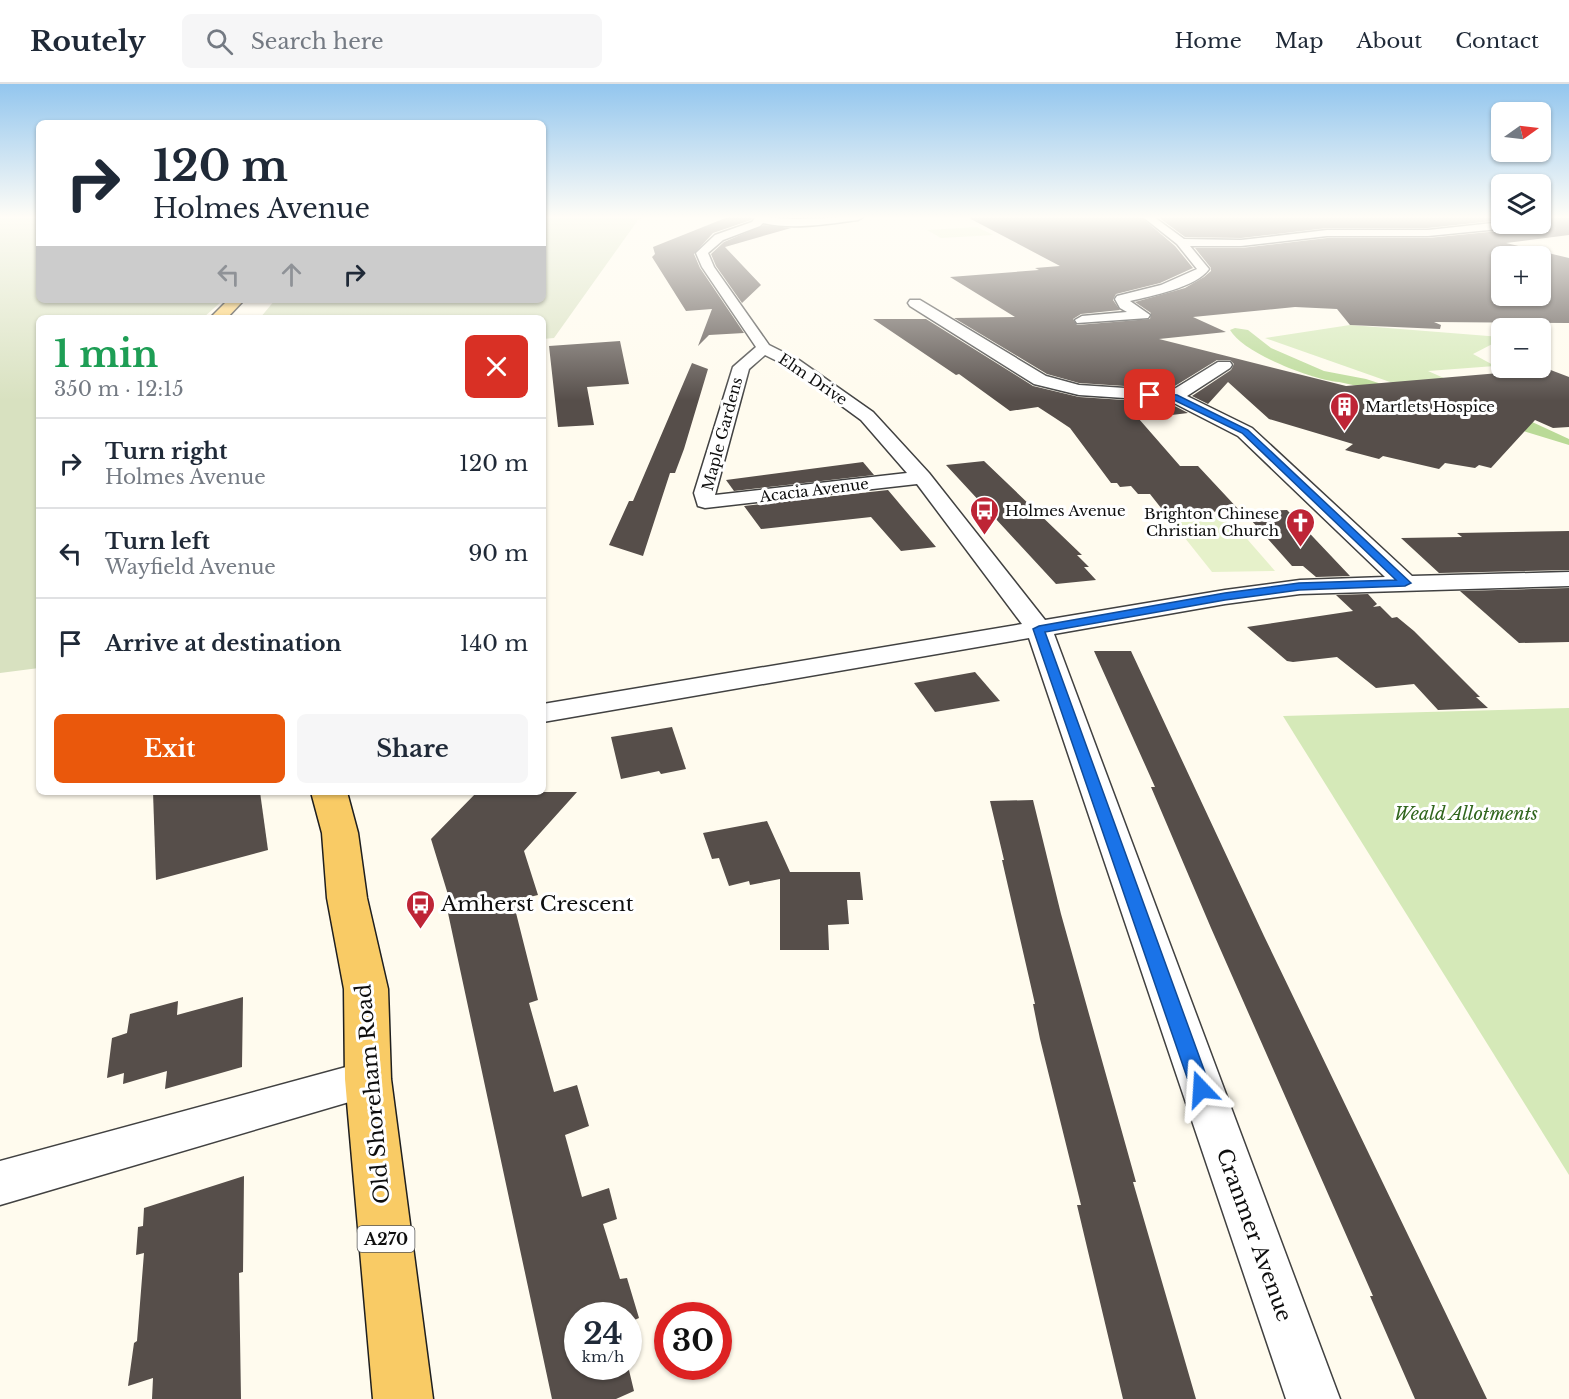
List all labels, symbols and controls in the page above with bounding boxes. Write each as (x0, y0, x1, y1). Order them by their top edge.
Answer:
search box (182, 14, 602, 68)
text: Routely (30, 24, 146, 59)
icon: search (203, 25, 236, 58)
text: Search here (251, 28, 384, 55)
text: Home (1175, 28, 1242, 54)
text: Map (1275, 28, 1323, 54)
text: About (1356, 28, 1422, 54)
text: Contact (1455, 28, 1539, 54)
north arrow (1491, 102, 1551, 162)
map controls (1491, 102, 1551, 378)
text: 120 m (153, 140, 288, 192)
icon: right (54, 144, 132, 222)
button: layers (1491, 174, 1551, 234)
text: Holmes Avenue (153, 192, 370, 225)
button: + (1491, 246, 1551, 306)
icon: left (212, 258, 245, 291)
icon: ahead (275, 258, 308, 291)
icon: right (338, 258, 371, 291)
button: − (1491, 318, 1551, 378)
text: 1 min (54, 332, 158, 377)
button: close (465, 335, 528, 398)
street label: Elm Drive (775, 349, 851, 409)
pin (1124, 369, 1175, 420)
street label: Maple Gardens (698, 375, 746, 493)
text: 350 m · 12:15 (54, 377, 184, 401)
icon: arrive (1133, 378, 1166, 411)
building icon: Martlets Hospice (1328, 390, 1360, 432)
place label: Martlets Hospice (1365, 397, 1495, 416)
text: Turn right (105, 438, 227, 465)
icon: right (54, 447, 87, 480)
text: 120 m (459, 450, 528, 477)
text: Holmes Avenue (105, 465, 266, 489)
street label: Acacia Avenue (757, 474, 870, 506)
bus stop icon: Holmes Avenue (968, 494, 1000, 536)
place label: Holmes Avenue (1005, 501, 1125, 520)
place label: Brighton Chinese Christian Church (1144, 504, 1279, 540)
church icon: Brighton Chinese Christian Church (1284, 506, 1316, 548)
text: Turn left (105, 528, 210, 555)
icon: left (54, 537, 87, 570)
text: 90 m (468, 540, 528, 567)
text: Wayfield Avenue (105, 555, 276, 579)
icon: arrive (54, 627, 87, 660)
text: Arrive at destination (105, 630, 342, 657)
text: 140 m (460, 630, 528, 657)
button: Exit (54, 714, 285, 783)
button: Share (297, 714, 528, 783)
park label: Weald Allotments (1394, 803, 1538, 825)
bus stop icon: Amherst Crescent (404, 888, 436, 930)
place label: Amherst Crescent (440, 891, 634, 917)
street label: Old Shoreham Road (350, 983, 396, 1205)
position arrow (1169, 1057, 1233, 1121)
street label: Cranmer Avenue (1211, 1145, 1297, 1325)
road number: A270 (358, 1226, 414, 1252)
speed limit sign: 30 (654, 1302, 732, 1380)
text: 24 (583, 1315, 623, 1352)
text: km/h (582, 1347, 624, 1366)

